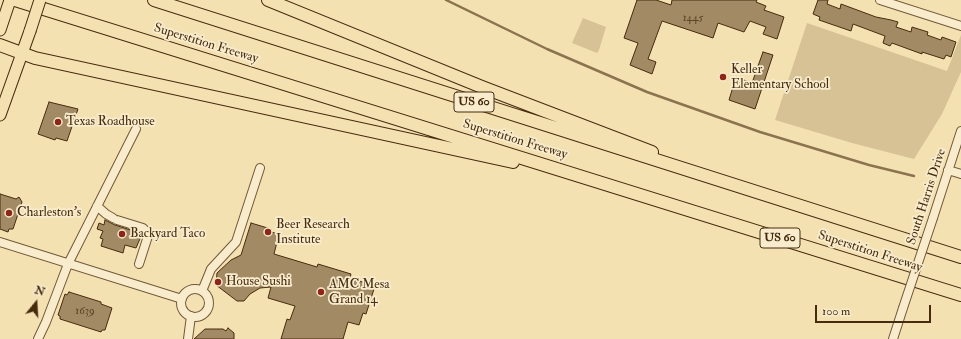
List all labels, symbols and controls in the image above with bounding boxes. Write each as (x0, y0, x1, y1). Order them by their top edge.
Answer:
house number: 1445 (683, 12, 703, 26)
street label: Superstition Freeway (152, 21, 260, 67)
place label: Keller Elementary School (731, 62, 829, 93)
marker: Keller Elementary School (718, 72, 728, 82)
road number: US 60 (454, 92, 494, 112)
place label: Texas Roadhouse (66, 114, 155, 130)
marker: Texas Roadhouse (53, 117, 63, 127)
street label: Superstition Freeway (461, 117, 569, 163)
street label: South Harris Drive (904, 147, 950, 247)
place label: Charleston's (17, 205, 81, 221)
marker: Charleston's (4, 208, 14, 218)
place label: Beer Research Institute (276, 217, 350, 248)
place label: Backyard Taco (130, 226, 205, 242)
marker: Beer Research Institute (263, 227, 273, 237)
road number: US 60 (760, 228, 800, 248)
street label: Superstition Freeway (816, 228, 924, 276)
marker: Backyard Taco (117, 229, 127, 239)
place label: House Sushi (226, 274, 291, 290)
marker: House Sushi (213, 277, 223, 287)
place label: AMC Mesa Grand 14 (329, 277, 390, 308)
north arrow (16, 283, 56, 323)
text: N (33, 283, 47, 299)
marker: AMC Mesa Grand 14 (316, 287, 326, 297)
scale bar (817, 297, 933, 323)
text: 100 m (822, 304, 850, 319)
house number: 1639 (75, 305, 95, 319)

